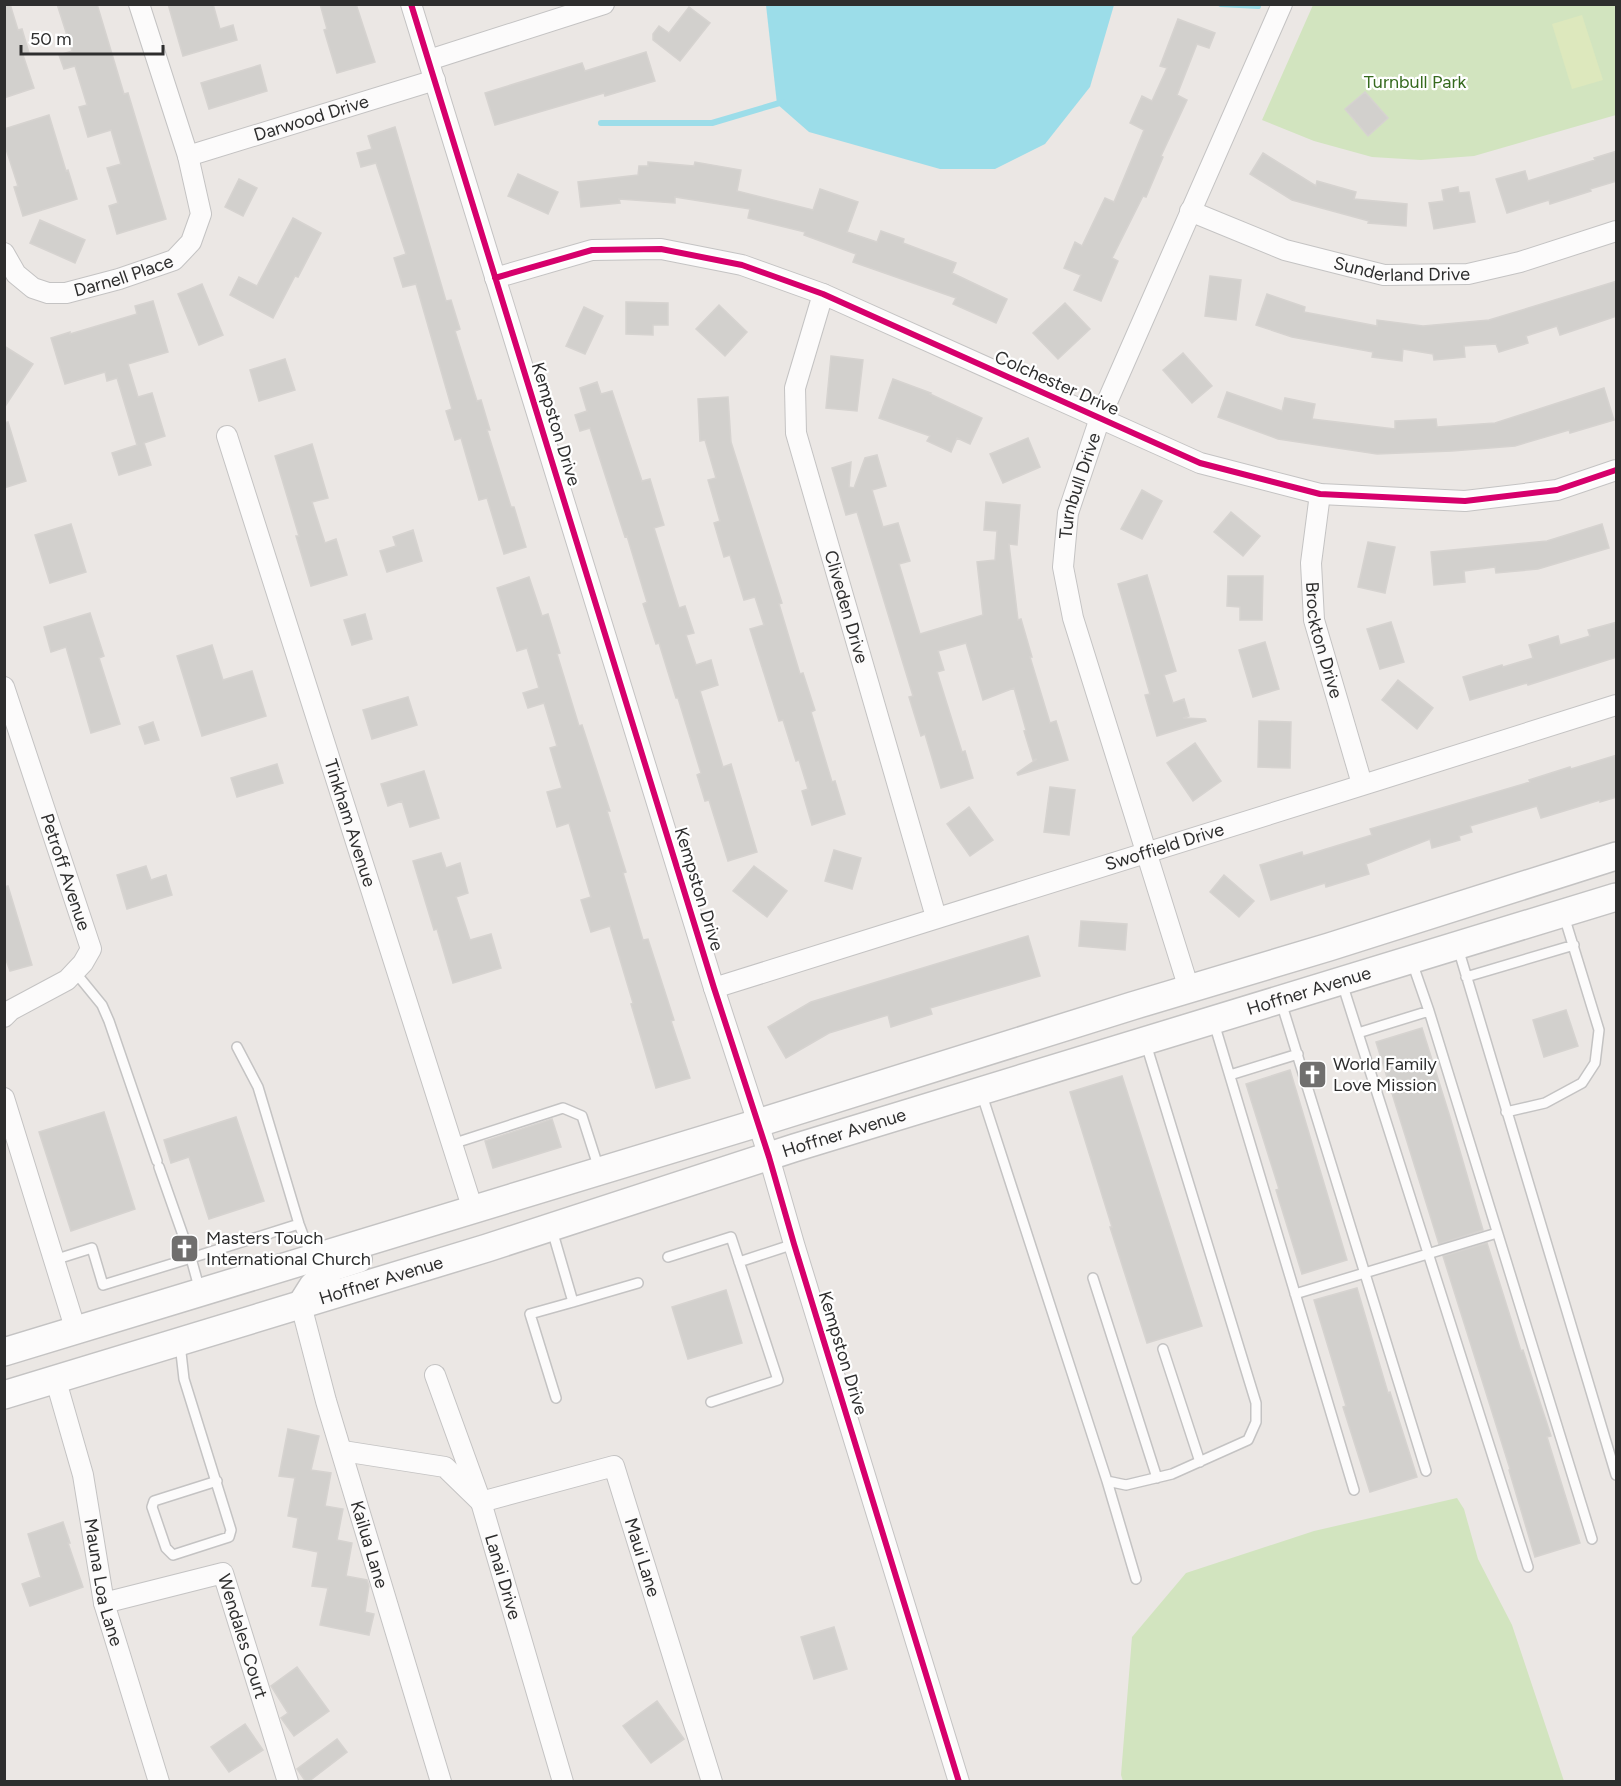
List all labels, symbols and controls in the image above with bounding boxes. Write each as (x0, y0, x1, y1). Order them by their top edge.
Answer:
scale bar (21, 18, 164, 56)
text: 50 m (30, 28, 72, 50)
park label: Turnbull Park (1364, 71, 1466, 93)
street label: Darwood Drive (251, 90, 372, 146)
street label: Darnell Place (71, 250, 176, 301)
street label: Sunderland Drive (1331, 252, 1470, 286)
street label: Colchester Drive (991, 346, 1123, 420)
street label: Kempston Drive (527, 359, 585, 489)
street label: Turnbull Drive (1055, 430, 1105, 540)
street label: Cliveden Drive (819, 548, 873, 666)
street label: Brockton Drive (1301, 581, 1347, 701)
street label: Tinkham Avenue (319, 756, 381, 890)
street label: Petroff Avenue (36, 811, 95, 934)
street label: Swoffield Drive (1102, 818, 1227, 876)
street label: Kempston Drive (670, 824, 728, 954)
street label: Hoffner Avenue (1244, 961, 1374, 1020)
place label: World Family Love Mission (1333, 1053, 1437, 1096)
church icon: World Family Love Mission (1296, 1058, 1328, 1090)
street label: Hoffner Avenue (779, 1103, 909, 1162)
place label: Masters Touch International Church (206, 1227, 371, 1270)
church icon: Masters Touch International Church (169, 1232, 201, 1264)
street label: Hoffner Avenue (316, 1251, 446, 1310)
street label: Kempston Drive (814, 1288, 872, 1418)
street label: Kailua Lane (346, 1498, 393, 1591)
street label: Maui Lane (620, 1515, 665, 1600)
street label: Mauna Loa Lane (79, 1517, 128, 1649)
street label: Lanai Drive (480, 1531, 526, 1622)
street label: Wendales Court (213, 1571, 272, 1701)

